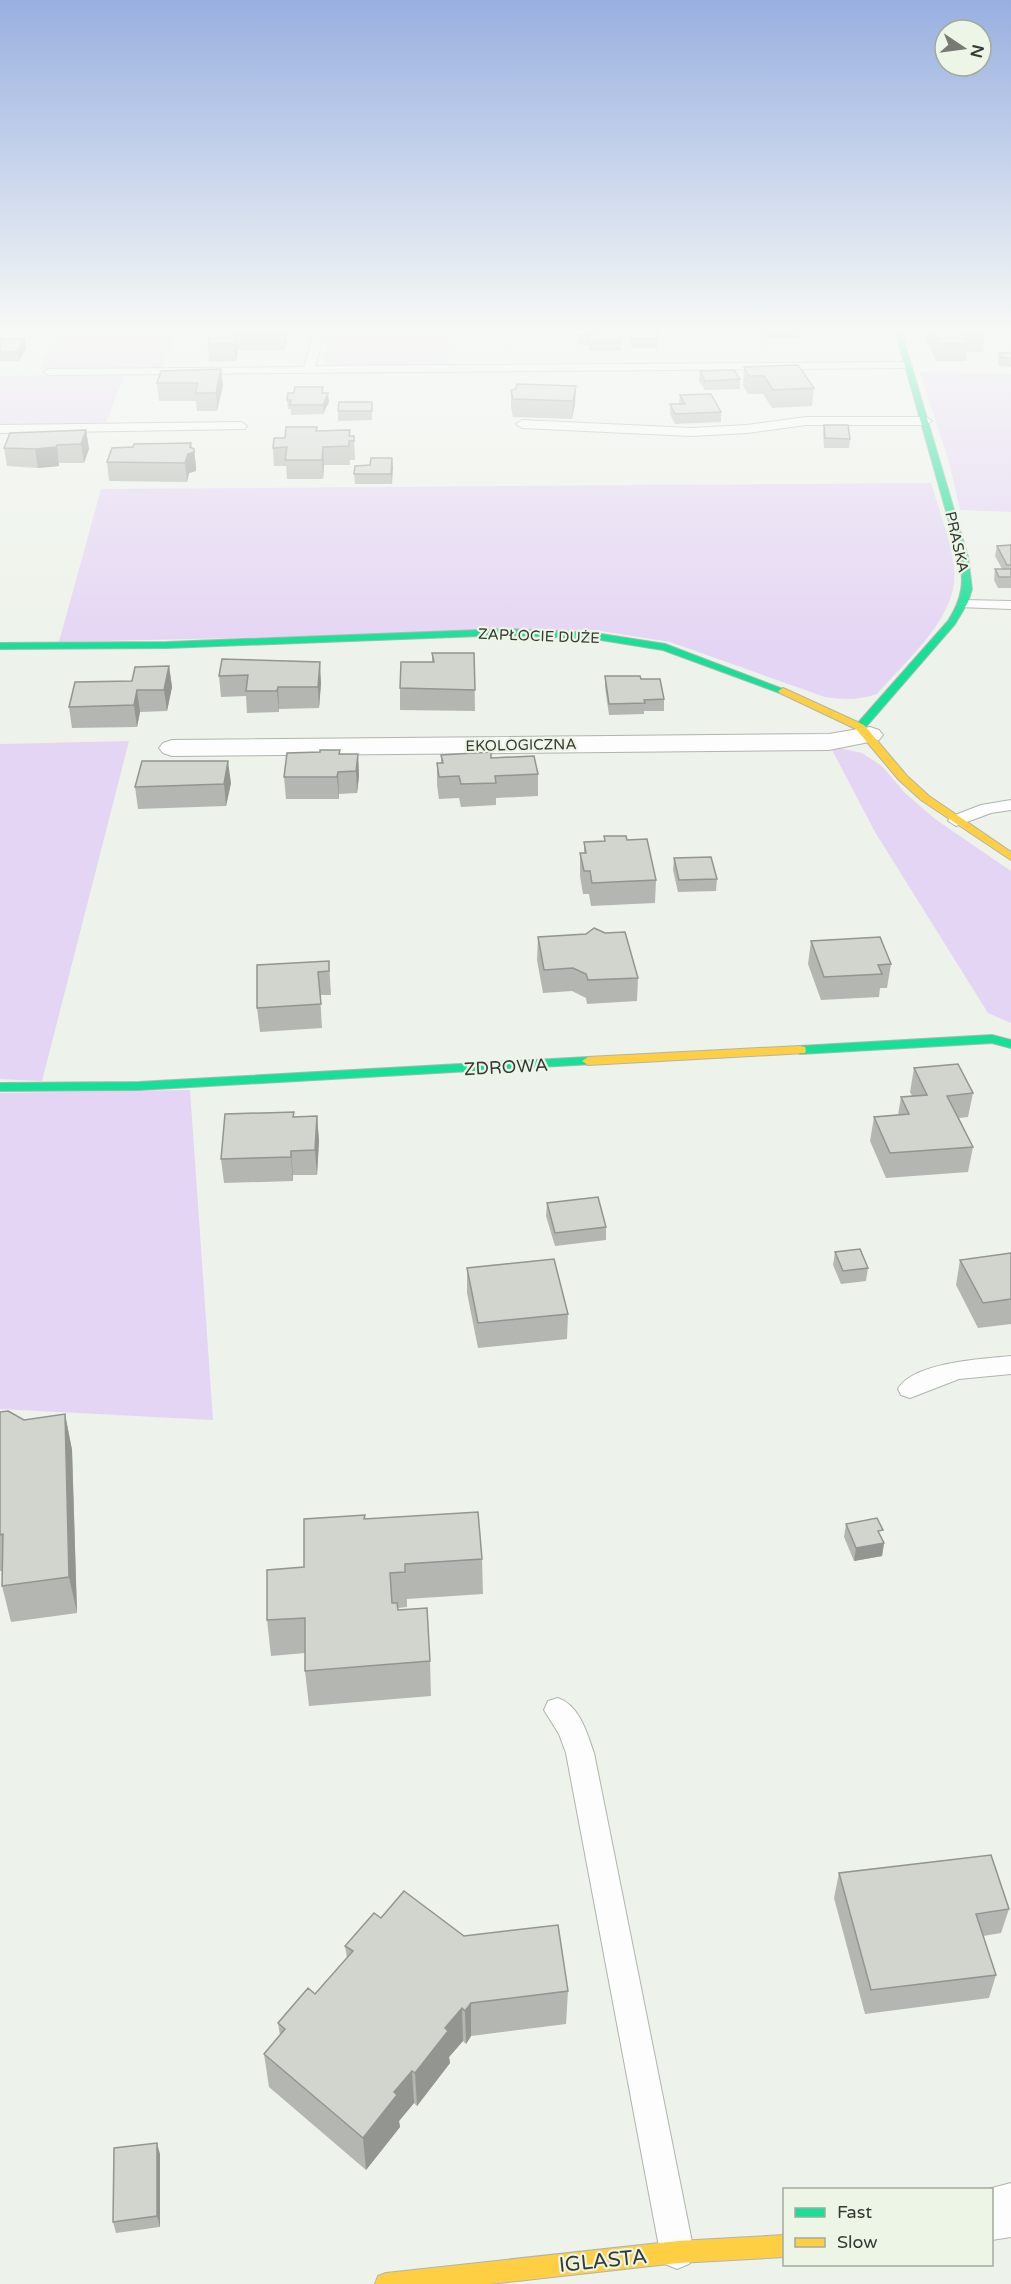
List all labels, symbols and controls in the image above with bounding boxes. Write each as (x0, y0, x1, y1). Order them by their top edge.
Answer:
north arrow (933, 18, 993, 78)
text: N (965, 43, 988, 60)
street label: PRASKA (941, 510, 973, 574)
street label: ZAPŁOCIE DUŻE (478, 625, 600, 647)
street label: EKOLOGICZNA (465, 735, 577, 755)
street label: ZDROWA (463, 1054, 549, 1080)
legend (783, 2188, 993, 2266)
text: Fast (837, 2201, 872, 2223)
text: Slow (837, 2231, 878, 2253)
street label: IGLASTA (558, 2244, 648, 2278)

